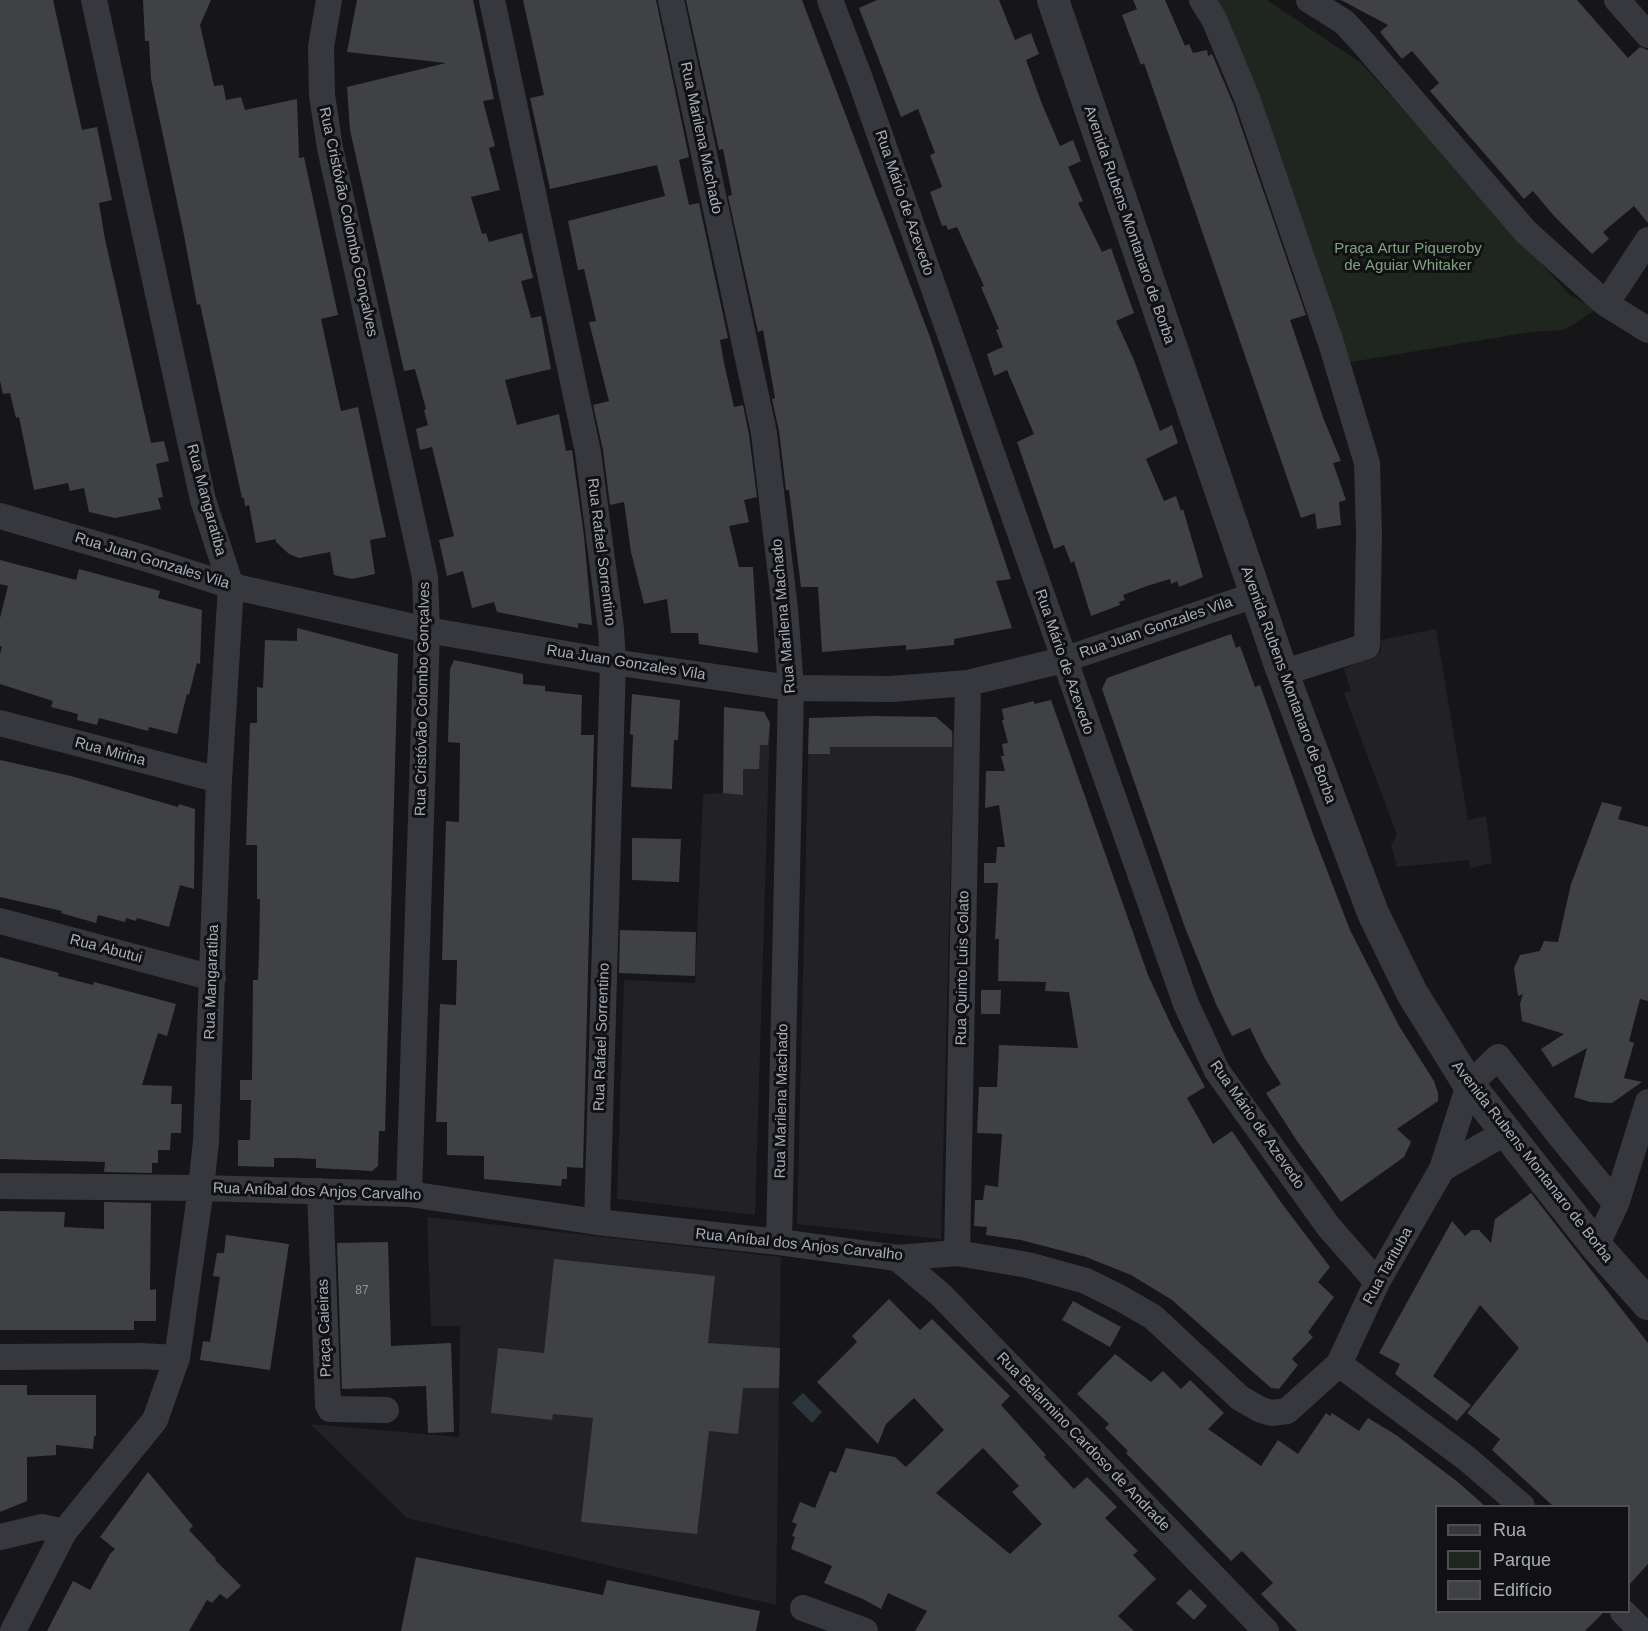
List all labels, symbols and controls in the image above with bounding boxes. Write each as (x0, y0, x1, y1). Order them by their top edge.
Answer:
street label: Rua Marilena Machado (676, 60, 726, 216)
street label: Avenida Rubens Montanaro de Borba (1080, 104, 1178, 346)
street label: Rua Cristóvão Colombo Gonçalves (315, 106, 381, 338)
street label: Rua Mário de Azevedo (871, 128, 937, 278)
park label: Praça Artur Piqueroby de Aguiar Whitaker (1334, 240, 1482, 275)
street label: Rua Mangaratiba (182, 442, 230, 558)
street label: Rua Rafael Sorrentino (583, 477, 619, 627)
street label: Rua Juan Gonzales Vila (73, 529, 231, 593)
street label: Rua Marilena Machado (768, 538, 800, 694)
street label: Avenida Rubens Montanaro de Borba (1237, 564, 1339, 806)
street label: Rua Cristóvão Colombo Gonçalves (412, 582, 434, 816)
street label: Rua Mário de Azevedo (1031, 587, 1097, 737)
street label: Rua Juan Gonzales Vila (1077, 593, 1235, 663)
street label: Rua Juan Gonzales Vila (545, 642, 707, 684)
street label: Rua Mirina (73, 734, 147, 770)
street label: Rua Quinto Luis Colato (953, 890, 973, 1046)
street label: Rua Mangaratiba (201, 924, 223, 1040)
street label: Rua Abutui (68, 931, 144, 967)
street label: Rua Rafael Sorrentino (590, 963, 614, 1111)
street label: Rua Marilena Machado (772, 1023, 792, 1179)
street label: Rua Mário de Azevedo (1206, 1057, 1308, 1193)
street label: Avenida Rubens Montanaro de Borba (1448, 1058, 1616, 1266)
street label: Rua Aníbal dos Anjos Carvalho (213, 1179, 421, 1205)
street label: Rua Tarituba (1360, 1224, 1416, 1308)
street label: Rua Aníbal dos Anjos Carvalho (694, 1225, 904, 1265)
street label: Praça Caieiras (314, 1279, 336, 1377)
house number: 87 (355, 1284, 369, 1298)
street label: Rua Belarmino Cardoso de Andrade (993, 1349, 1173, 1535)
legend (1435, 1505, 1630, 1613)
text: Rua (1493, 1520, 1526, 1540)
text: Parque (1493, 1550, 1551, 1570)
text: Edifício (1493, 1580, 1552, 1600)

